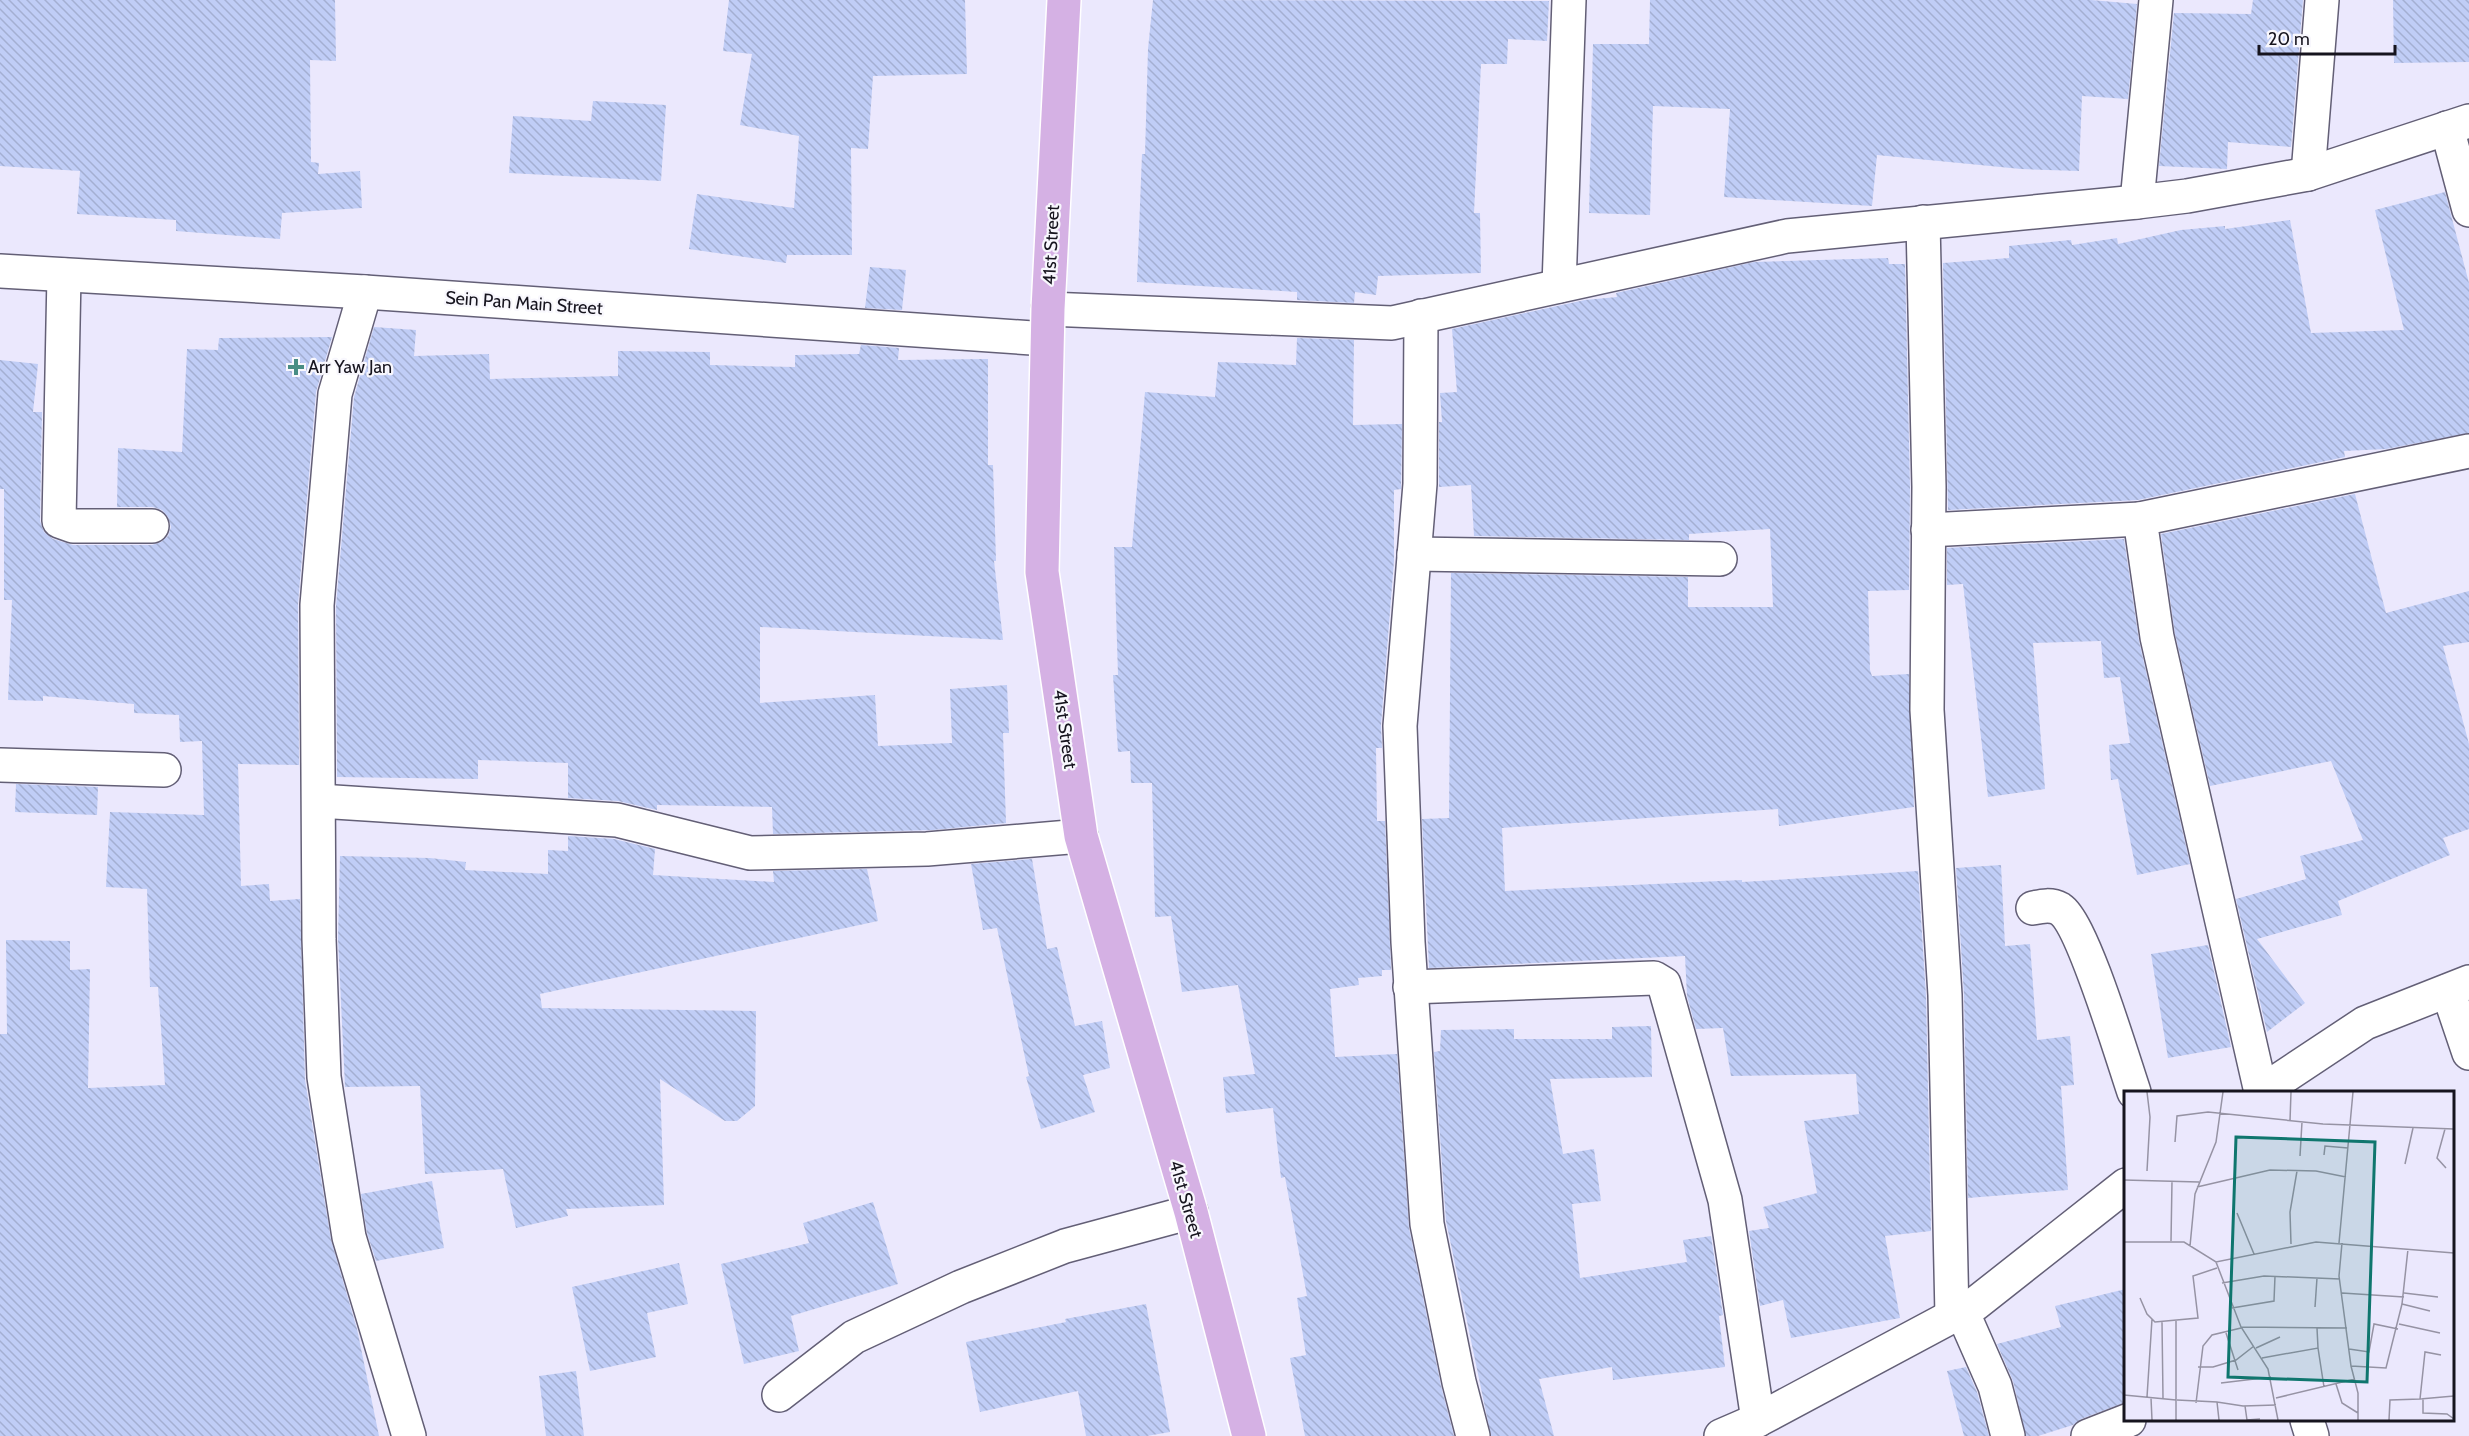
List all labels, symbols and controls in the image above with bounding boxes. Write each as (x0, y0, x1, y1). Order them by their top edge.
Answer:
scale bar (2259, 18, 2396, 56)
text: 20 m (2268, 28, 2310, 50)
street label: 41st Street (1038, 204, 1064, 286)
street label: Sein Pan Main Street (445, 287, 603, 319)
place label: Arr Yaw Jan (308, 356, 392, 378)
marker: Arr Yaw Jan (289, 360, 303, 374)
street label: 41st Street (1049, 688, 1081, 770)
inset map (2124, 1091, 2454, 1421)
street label: 41st Street (1164, 1157, 1208, 1241)

